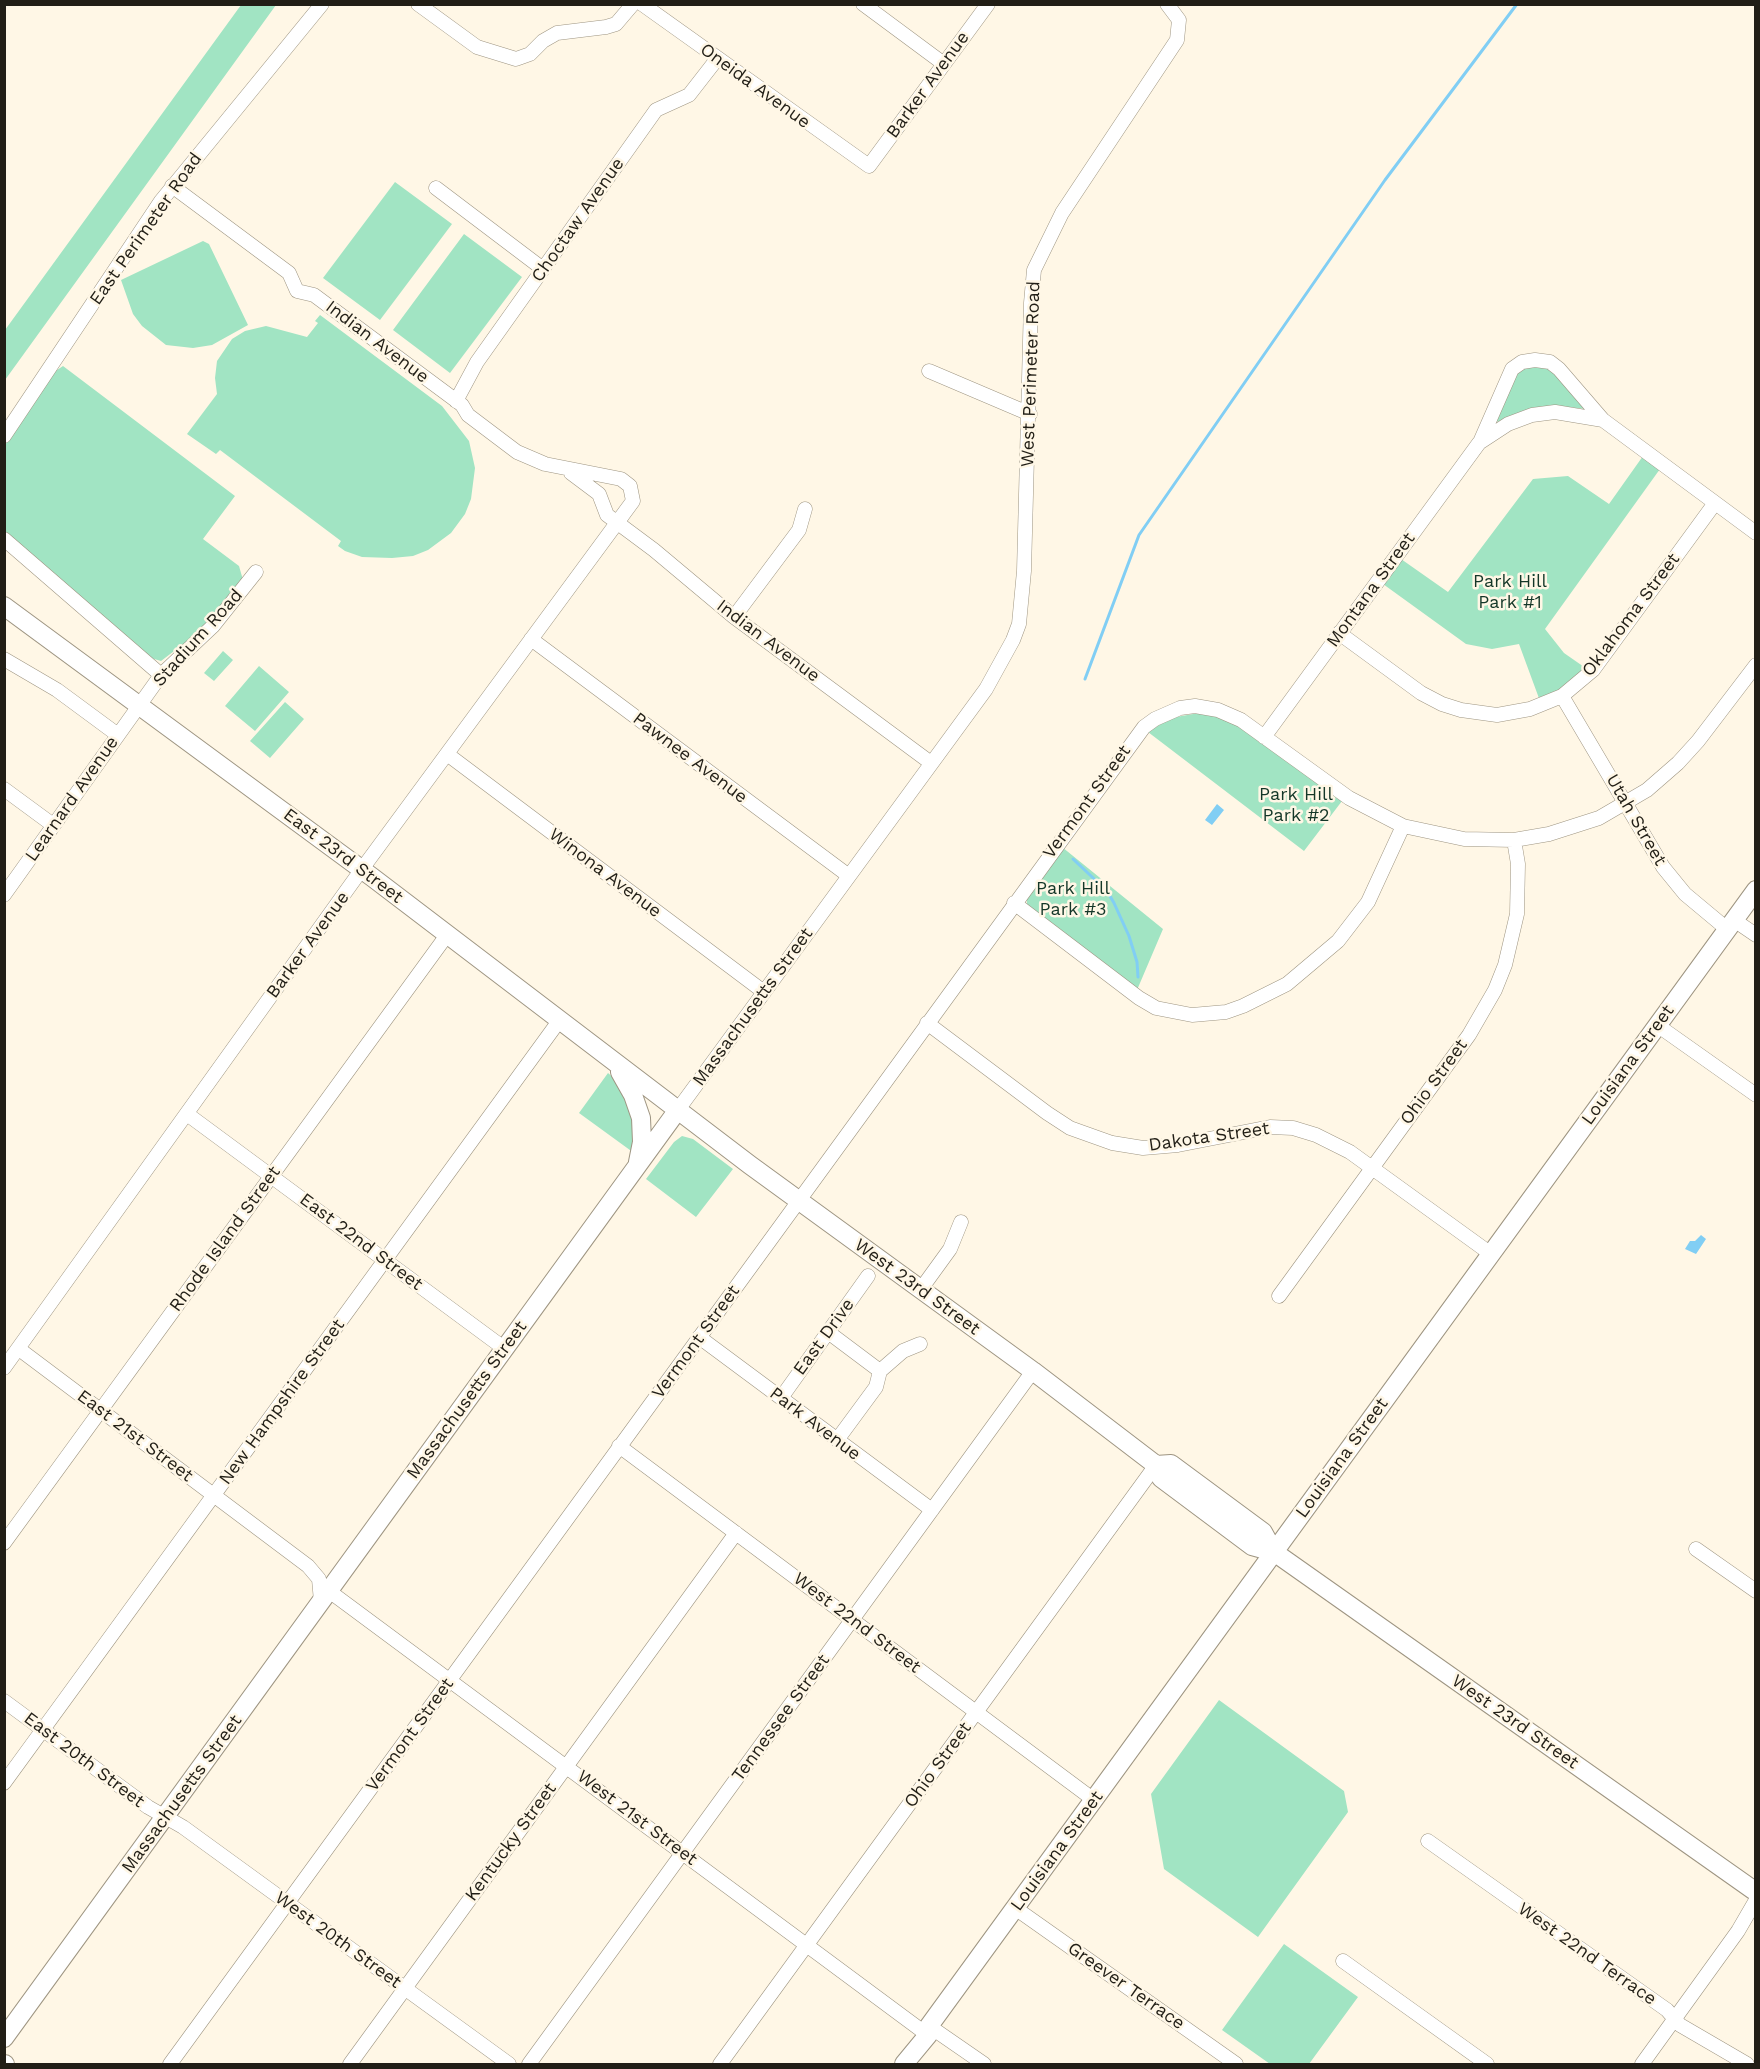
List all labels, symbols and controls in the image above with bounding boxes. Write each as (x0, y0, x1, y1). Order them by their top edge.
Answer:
street label: Barker Avenue (882, 27, 974, 143)
street label: Oneida Avenue (696, 39, 814, 133)
street label: East Perimeter Road (85, 149, 207, 309)
street label: Choctaw Avenue (527, 154, 629, 286)
street label: West Perimeter Road (1017, 281, 1045, 467)
street label: Indian Avenue (321, 296, 433, 388)
street label: Montana Street (1322, 528, 1420, 652)
street label: Oklahoma Street (1578, 549, 1684, 681)
park label: Park Hill Park #1 (1473, 571, 1547, 614)
street label: Stadium Road (149, 585, 247, 691)
street label: Indian Avenue (712, 595, 824, 687)
street label: Pawnee Avenue (629, 708, 751, 808)
street label: Learnard Avenue (21, 732, 123, 866)
street label: Vermont Street (1038, 741, 1136, 863)
street label: Utah Street (1601, 770, 1671, 870)
park label: Park Hill Park #2 (1259, 784, 1333, 826)
street label: East 23rd Street (279, 804, 407, 908)
street label: Winona Avenue (545, 824, 665, 922)
park label: Park Hill Park #3 (1036, 878, 1110, 920)
street label: Barker Avenue (262, 887, 354, 1003)
street label: Massachusetts Street (688, 924, 818, 1090)
street label: Louisiana Street (1577, 1001, 1679, 1129)
street label: Ohio Street (1396, 1035, 1472, 1129)
street label: Dakota Street (1147, 1118, 1271, 1156)
street label: Rhode Island Street (165, 1162, 285, 1316)
street label: East 22nd Street (295, 1189, 427, 1295)
street label: West 23rd Street (850, 1234, 984, 1340)
street label: Vermont Street (647, 1281, 745, 1403)
street label: East Drive (789, 1294, 859, 1380)
street label: New Hampshire Street (215, 1315, 349, 1489)
street label: Massachusetts Street (402, 1317, 532, 1483)
street label: Park Avenue (765, 1383, 865, 1465)
street label: East 21st Street (73, 1385, 197, 1487)
street label: Louisiana Street (1291, 1394, 1393, 1522)
street label: West 22nd Street (789, 1568, 925, 1678)
street label: Tennessee Street (728, 1650, 834, 1786)
street label: West 23rd Street (1447, 1670, 1583, 1774)
street label: Vermont Street (361, 1674, 459, 1796)
street label: East 20th Street (19, 1708, 149, 1812)
street label: Massachusetts Street (117, 1711, 247, 1877)
street label: Ohio Street (900, 1718, 976, 1812)
street label: West 21st Street (573, 1766, 701, 1870)
street label: Kentucky Street (461, 1779, 561, 1905)
street label: Louisiana Street (1006, 1787, 1108, 1915)
street label: West 20th Street (271, 1887, 405, 1993)
street label: West 22nd Terrace (1514, 1898, 1660, 2010)
street label: Greever Terrace (1063, 1938, 1189, 2034)

